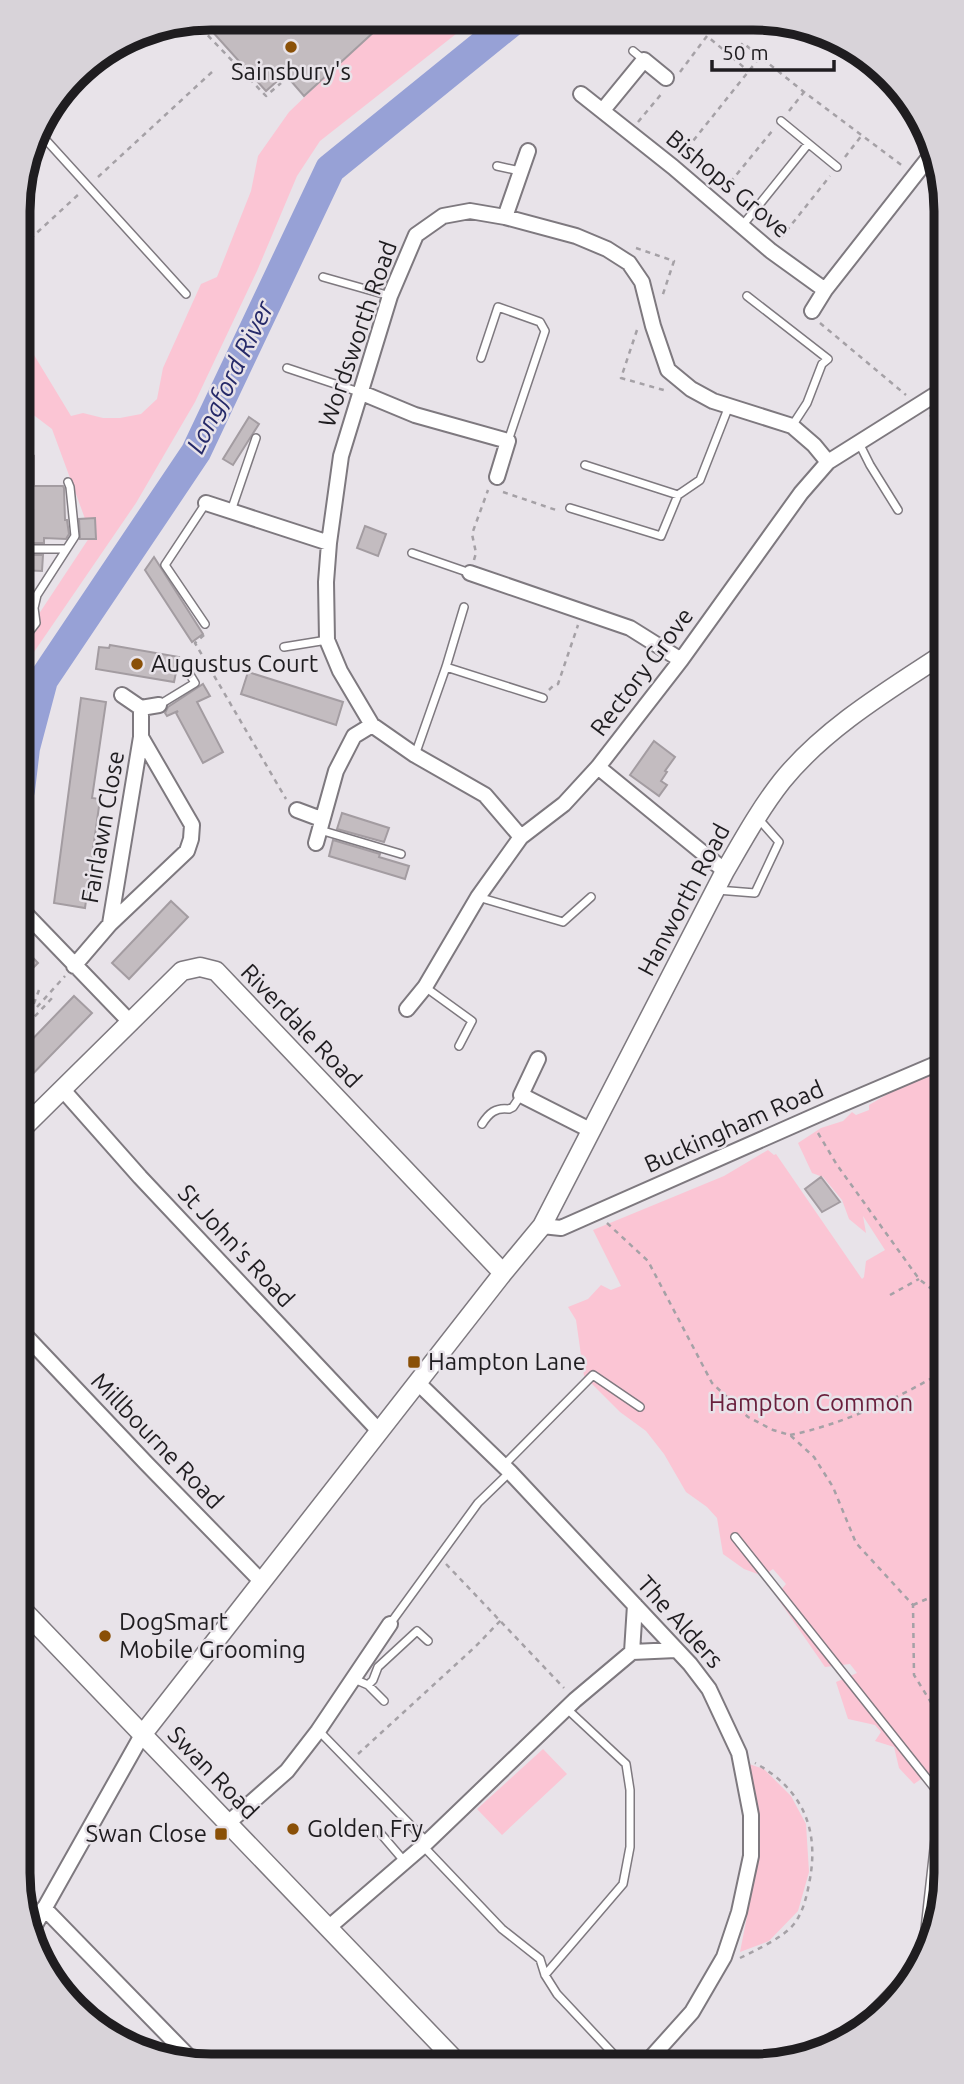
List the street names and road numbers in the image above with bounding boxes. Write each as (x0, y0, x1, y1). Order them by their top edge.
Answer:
street label: Bishops Grove (661, 124, 796, 243)
street label: Wordsworth Road (313, 237, 402, 430)
street label: Rectory Grove (585, 602, 699, 741)
street label: Fairlawn Close (76, 749, 129, 905)
street label: Hanworth Road (632, 819, 735, 980)
street label: Riverdale Road (236, 958, 367, 1093)
street label: Buckingham Road (640, 1075, 828, 1178)
street label: St John's Road (173, 1179, 300, 1312)
street label: Millbourne Road (86, 1367, 229, 1514)
street label: The Alders (632, 1570, 729, 1673)
street label: Swan Road (163, 1721, 264, 1824)

